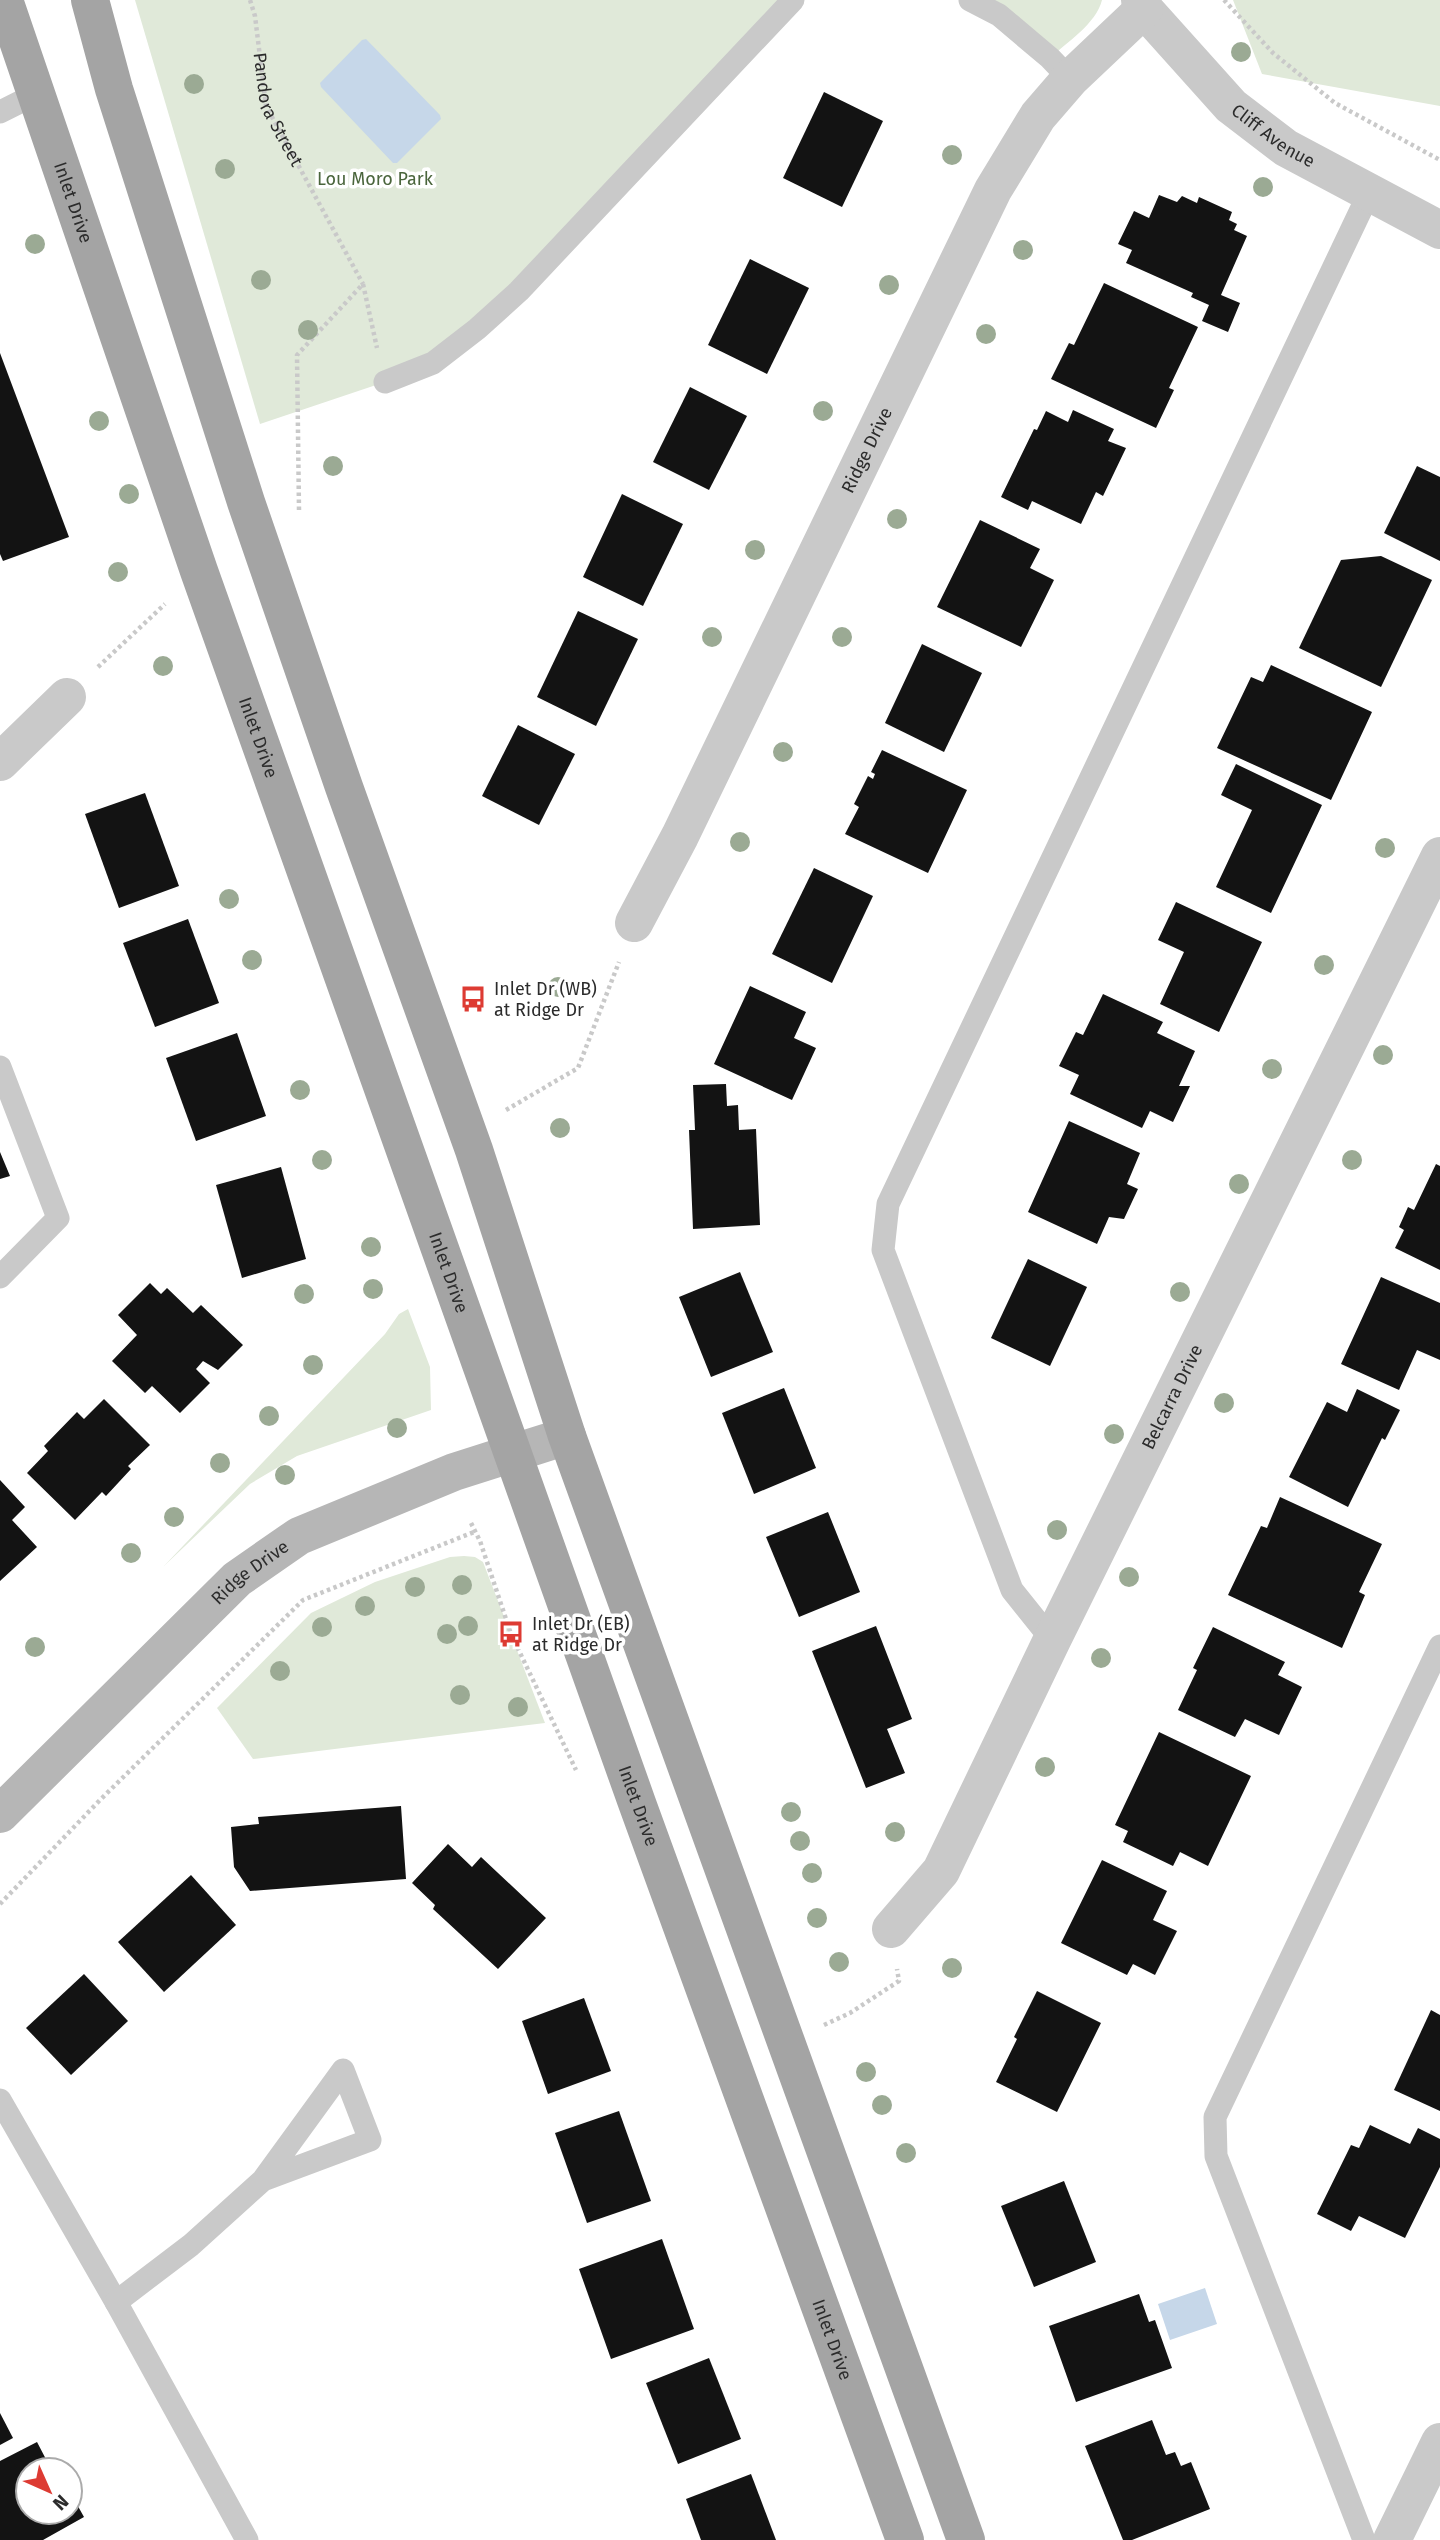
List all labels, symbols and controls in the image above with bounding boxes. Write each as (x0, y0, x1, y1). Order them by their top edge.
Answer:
street label: Pandora Street (249, 51, 308, 171)
street label: Cliff Avenue (1227, 99, 1319, 172)
street label: Inlet Drive (49, 159, 97, 246)
park label: Lou Moro Park (317, 168, 434, 190)
street label: Ridge Drive (837, 404, 897, 497)
street label: Inlet Drive (234, 694, 283, 781)
place label: Inlet Dr (WB) at Ridge Dr (494, 978, 597, 1021)
bus stop icon: Inlet Dr (WB) at Ridge Dr (458, 984, 488, 1014)
street label: Inlet Drive (424, 1229, 473, 1316)
street label: Belcarra Drive (1137, 1341, 1207, 1453)
street label: Ridge Drive (206, 1535, 293, 1609)
place label: Inlet Dr (EB) at Ridge Dr (532, 1613, 630, 1656)
bus stop icon: Inlet Dr (EB) at Ridge Dr (496, 1619, 526, 1649)
street label: Inlet Drive (614, 1762, 663, 1849)
street label: Inlet Drive (807, 2296, 857, 2383)
north arrow (14, 2456, 84, 2526)
text: N (48, 2490, 73, 2515)

